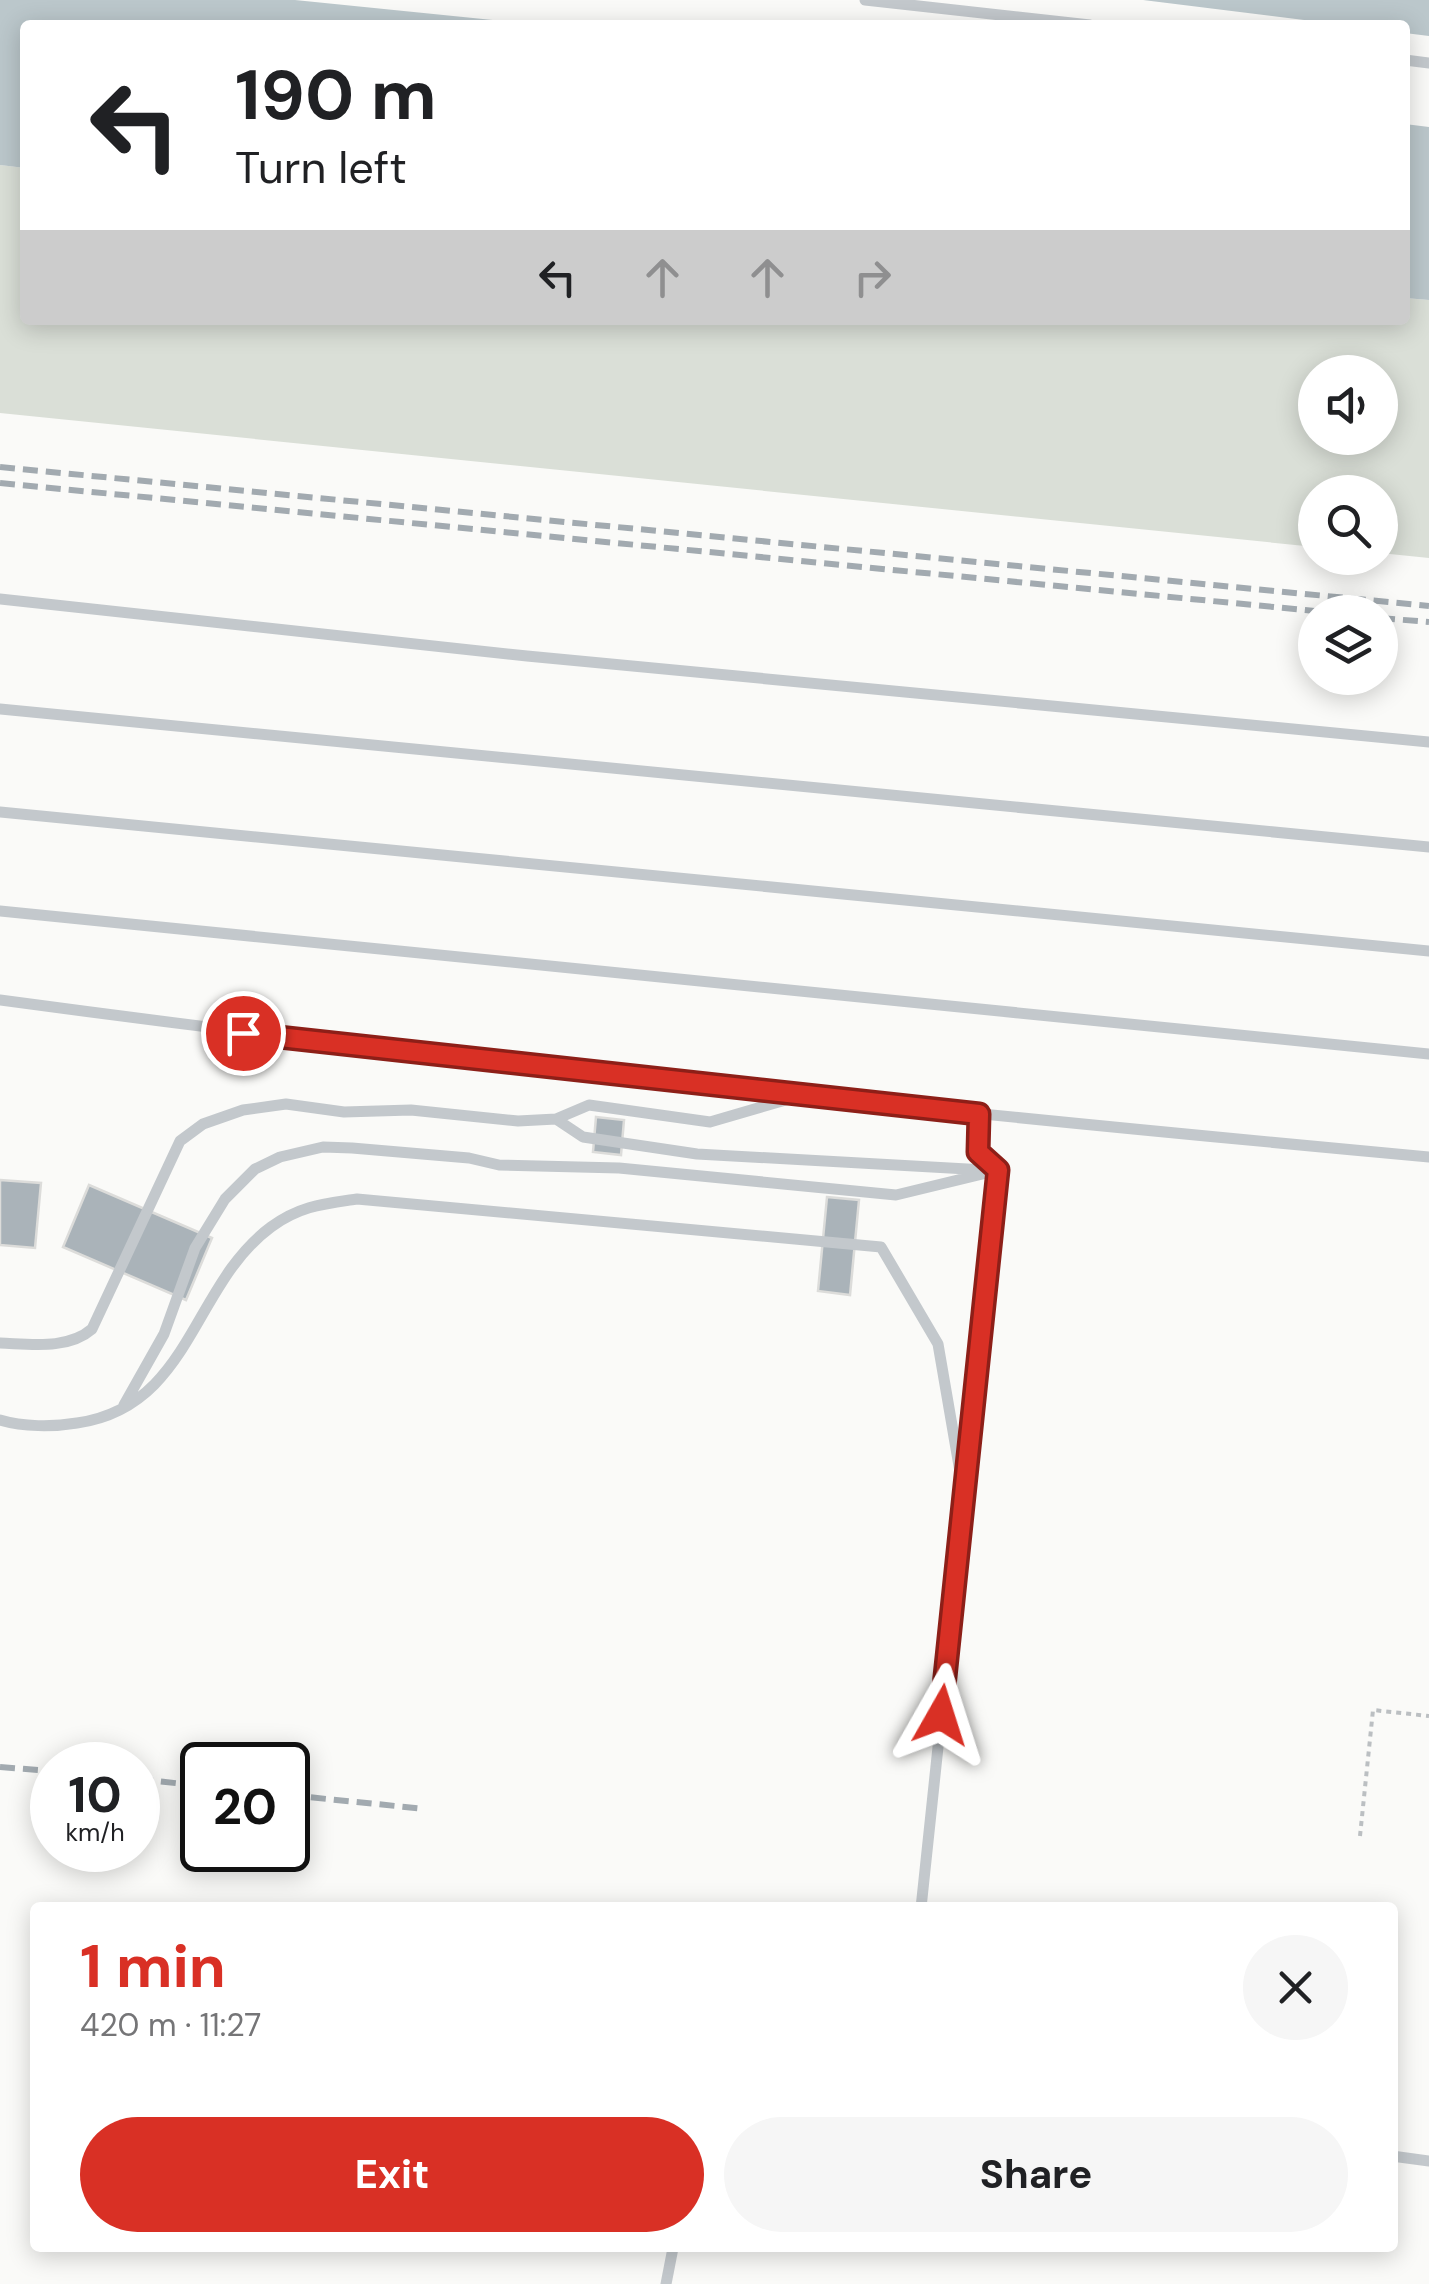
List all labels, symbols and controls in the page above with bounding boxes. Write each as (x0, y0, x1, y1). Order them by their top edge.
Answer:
text: 190 m (235, 50, 437, 141)
icon: left (70, 60, 200, 190)
text: Turn left (235, 138, 407, 197)
icon: left (530, 250, 585, 305)
icon: ahead (635, 250, 690, 305)
icon: ahead (740, 250, 795, 305)
icon: right (845, 250, 900, 305)
map controls (1298, 355, 1398, 695)
button: sound (1298, 355, 1398, 455)
button: search (1298, 475, 1398, 575)
button: layers (1298, 595, 1398, 695)
pin (201, 991, 286, 1076)
icon: arrive (216, 1006, 271, 1061)
position arrow (889, 1663, 993, 1767)
speed limit sign: 20 (180, 1742, 310, 1872)
text: 10 (68, 1762, 122, 1828)
text: km/h (65, 1816, 125, 1849)
text: 1 min (80, 1927, 226, 2006)
button: close (1243, 1935, 1348, 2040)
text: 420 m · 11:27 (80, 2004, 261, 2046)
button: Exit (80, 2117, 704, 2232)
button: Share (724, 2117, 1348, 2232)

